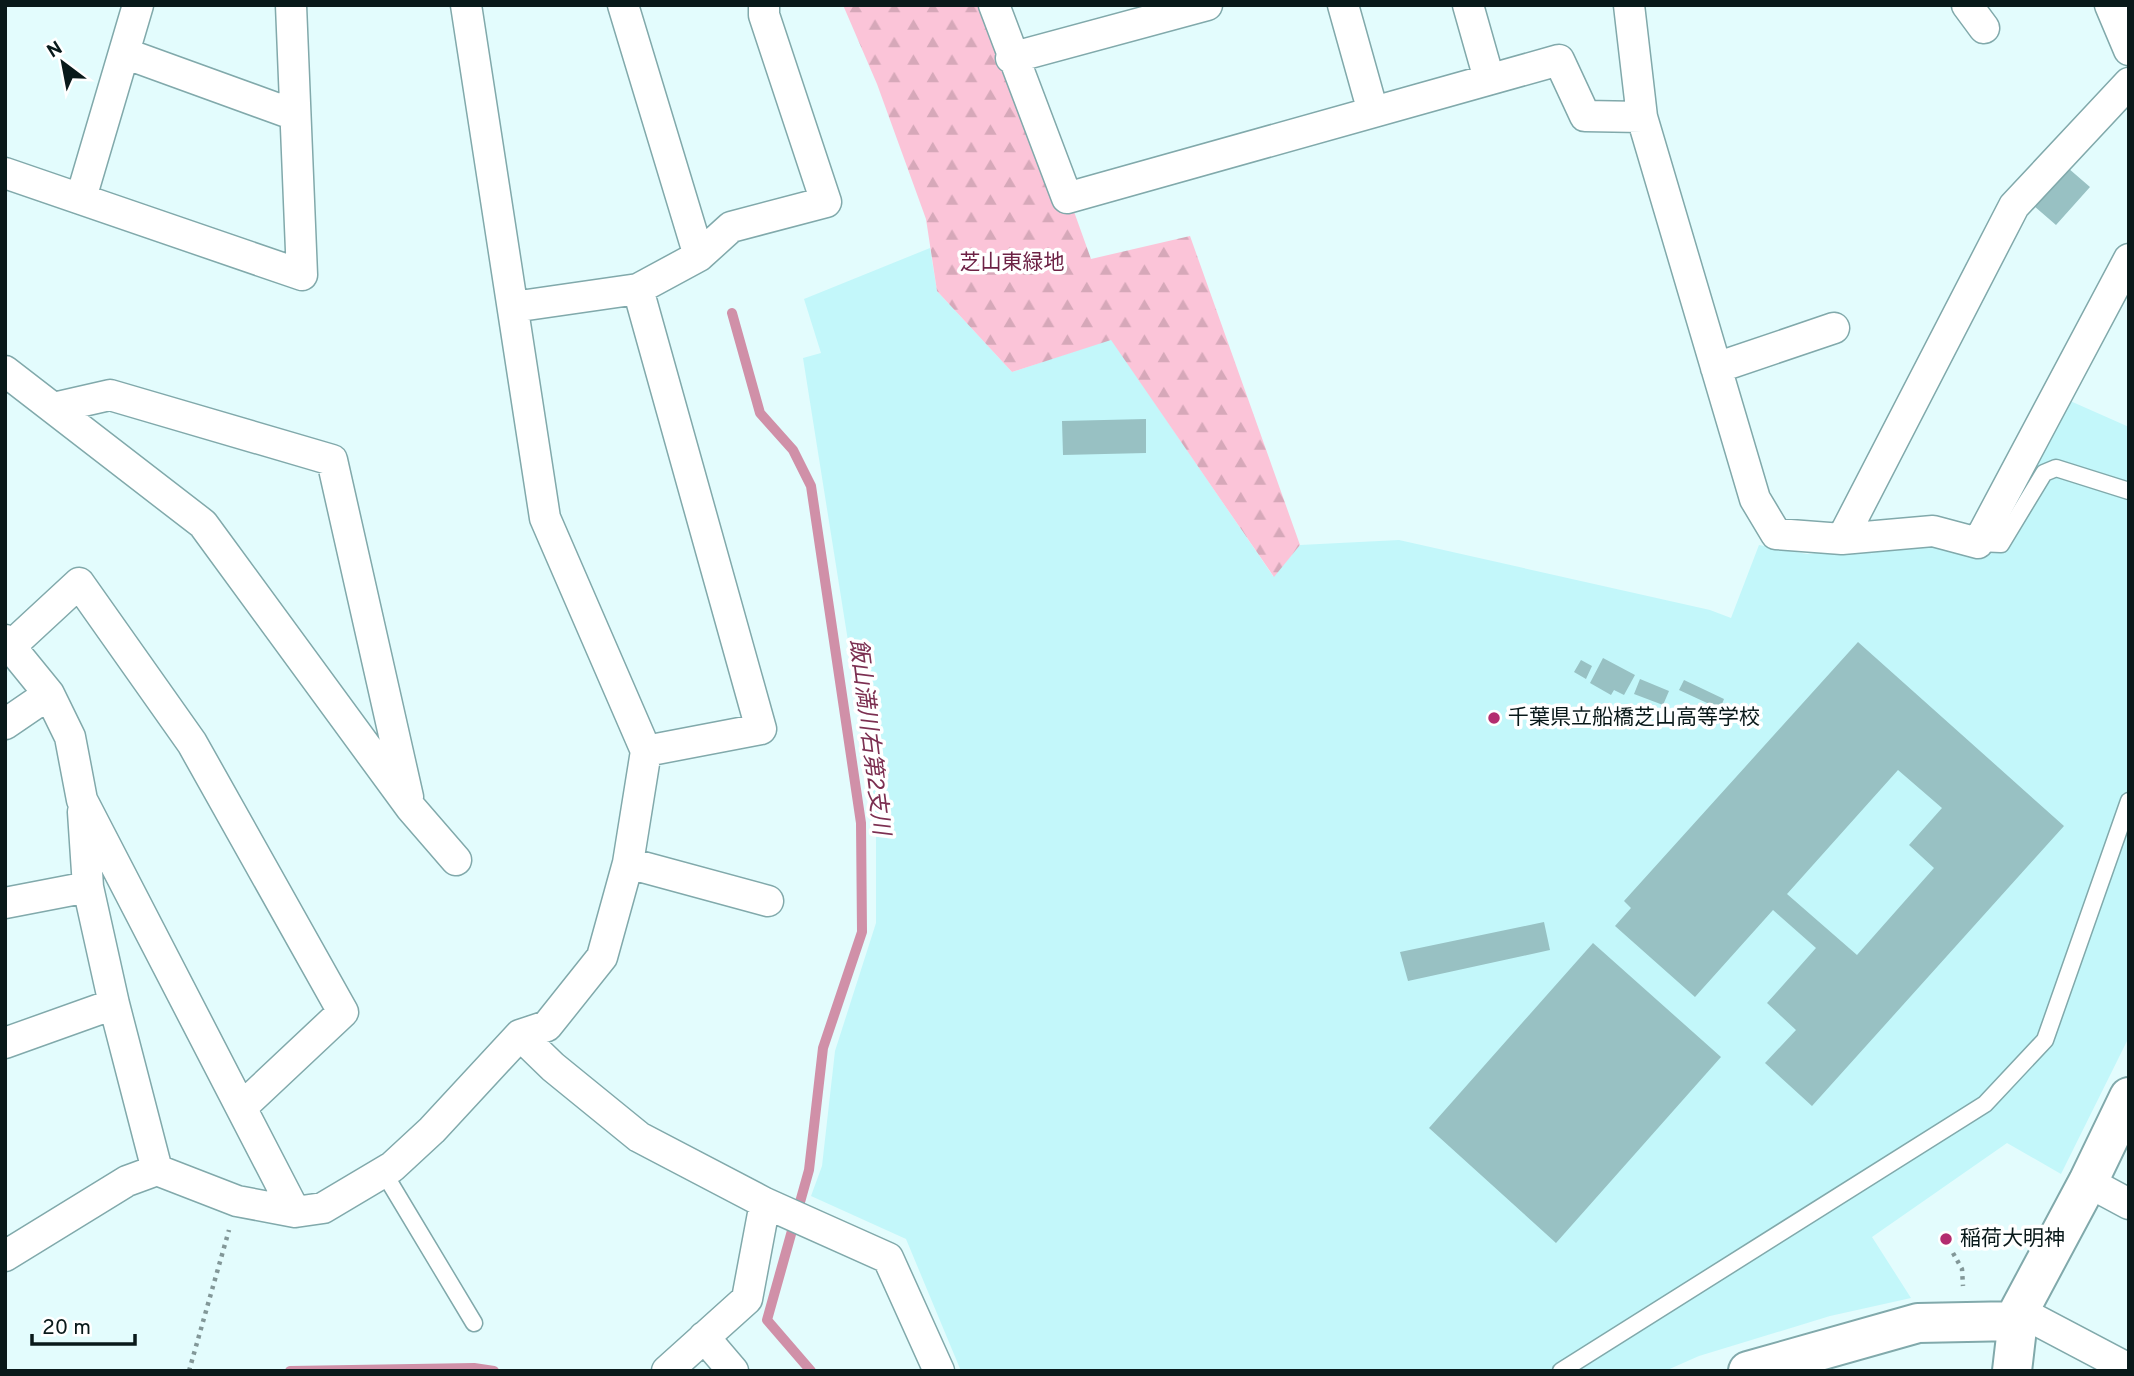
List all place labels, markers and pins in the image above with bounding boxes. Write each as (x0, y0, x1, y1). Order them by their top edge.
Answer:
place label: 千葉県立船橋芝山高等学校 (1508, 705, 1760, 732)
marker: 千葉県立船橋芝山高等学校 (1486, 710, 1502, 726)
place label: 稲荷大明神 (1960, 1226, 2065, 1253)
marker: 稲荷大明神 (1938, 1231, 1954, 1247)

